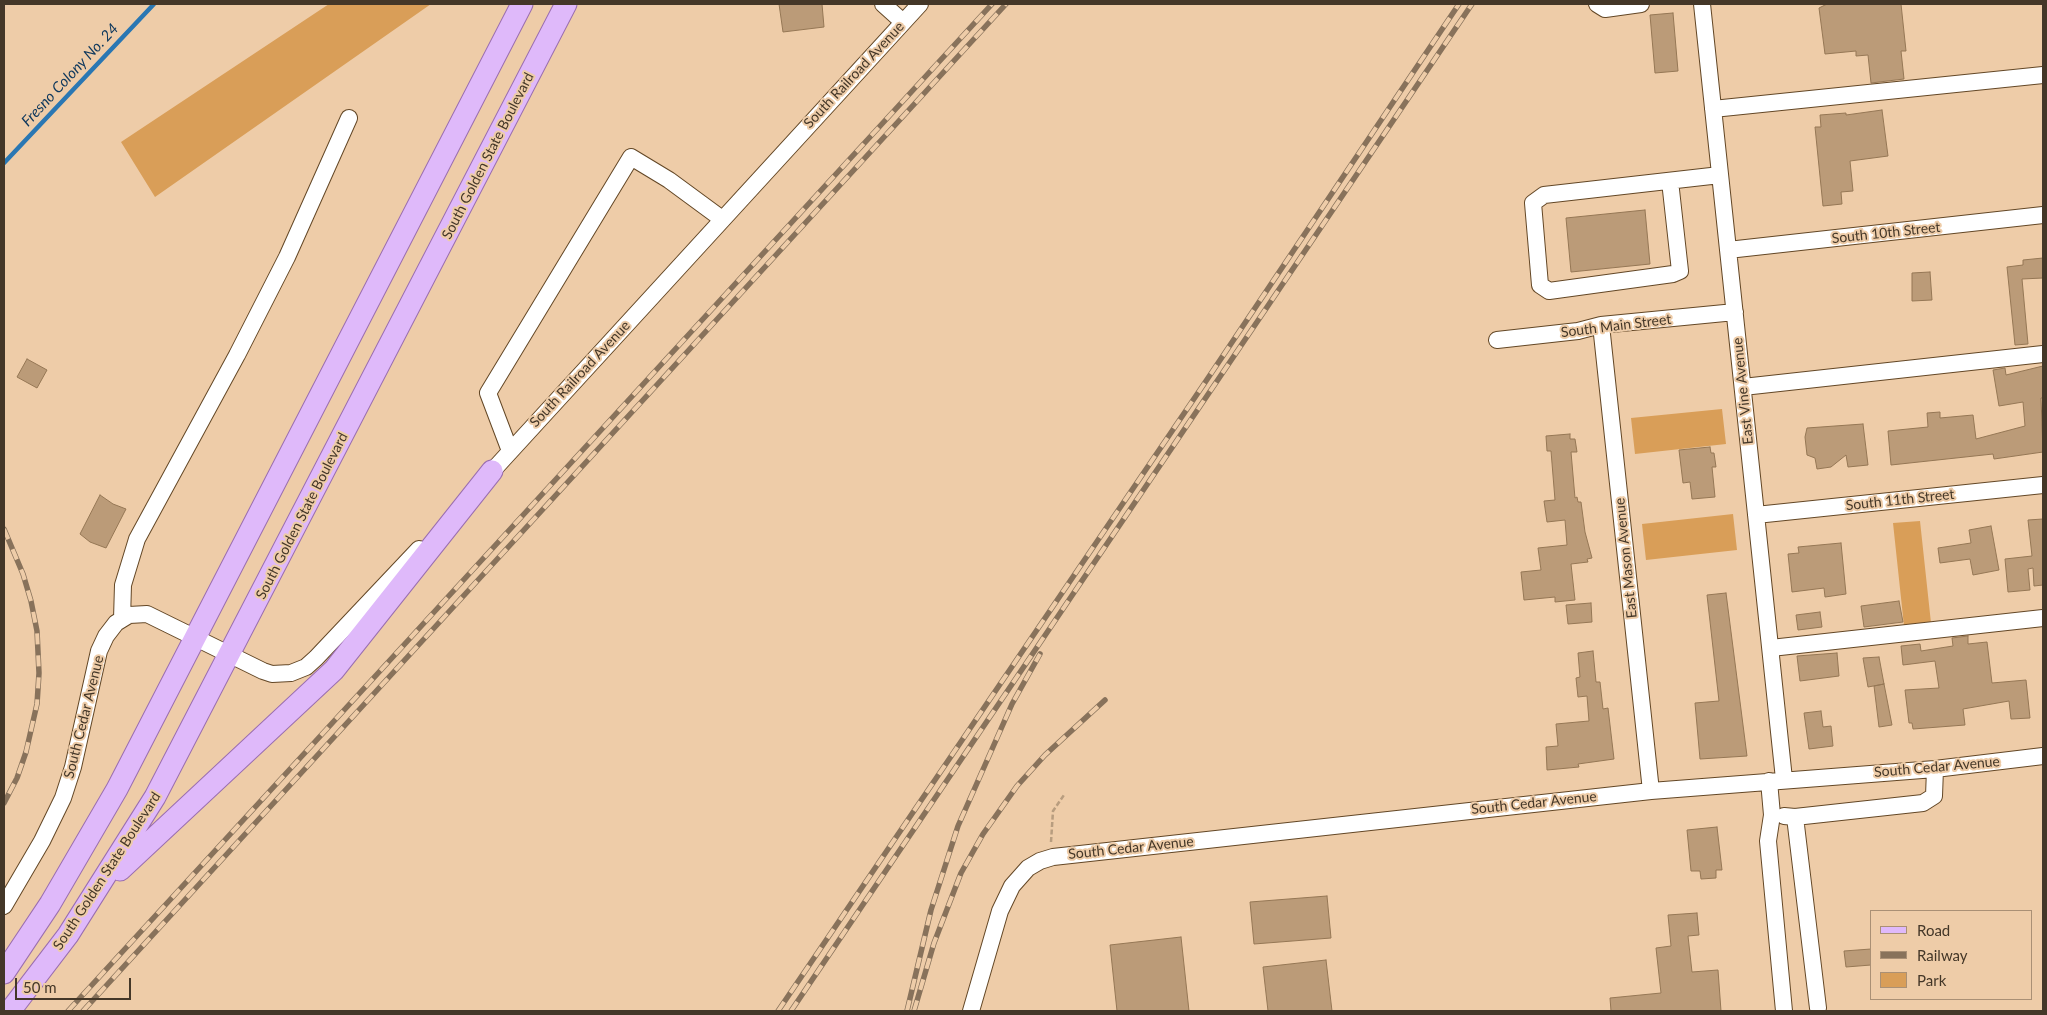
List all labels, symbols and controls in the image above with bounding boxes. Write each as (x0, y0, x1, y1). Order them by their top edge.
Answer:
street label: South Railroad Avenue (800, 18, 908, 132)
water label: Fresno Colony No. 24 (18, 20, 122, 130)
street label: South Golden State Boulevard (439, 70, 537, 242)
street label: South 10th Street (1831, 219, 1941, 247)
street label: South Main Street (1560, 311, 1672, 341)
street label: South Railroad Avenue (526, 317, 634, 431)
street label: East Vine Avenue (1729, 337, 1757, 445)
street label: South Golden State Boulevard (253, 430, 351, 602)
street label: South 11th Street (1845, 486, 1955, 514)
street label: East Mason Avenue (1611, 497, 1641, 619)
street label: South Cedar Avenue (61, 654, 107, 780)
street label: South Cedar Avenue (1873, 753, 2001, 781)
street label: South Cedar Avenue (1470, 788, 1598, 818)
street label: South Golden State Boulevard (50, 789, 164, 953)
street label: South Cedar Avenue (1067, 833, 1195, 863)
legend (1870, 910, 2032, 1000)
text: Road (1917, 921, 1950, 939)
text: Railway (1917, 946, 1968, 964)
scale bar (18, 968, 134, 1000)
text: Park (1917, 971, 1946, 989)
text: 50 m (23, 978, 57, 996)

